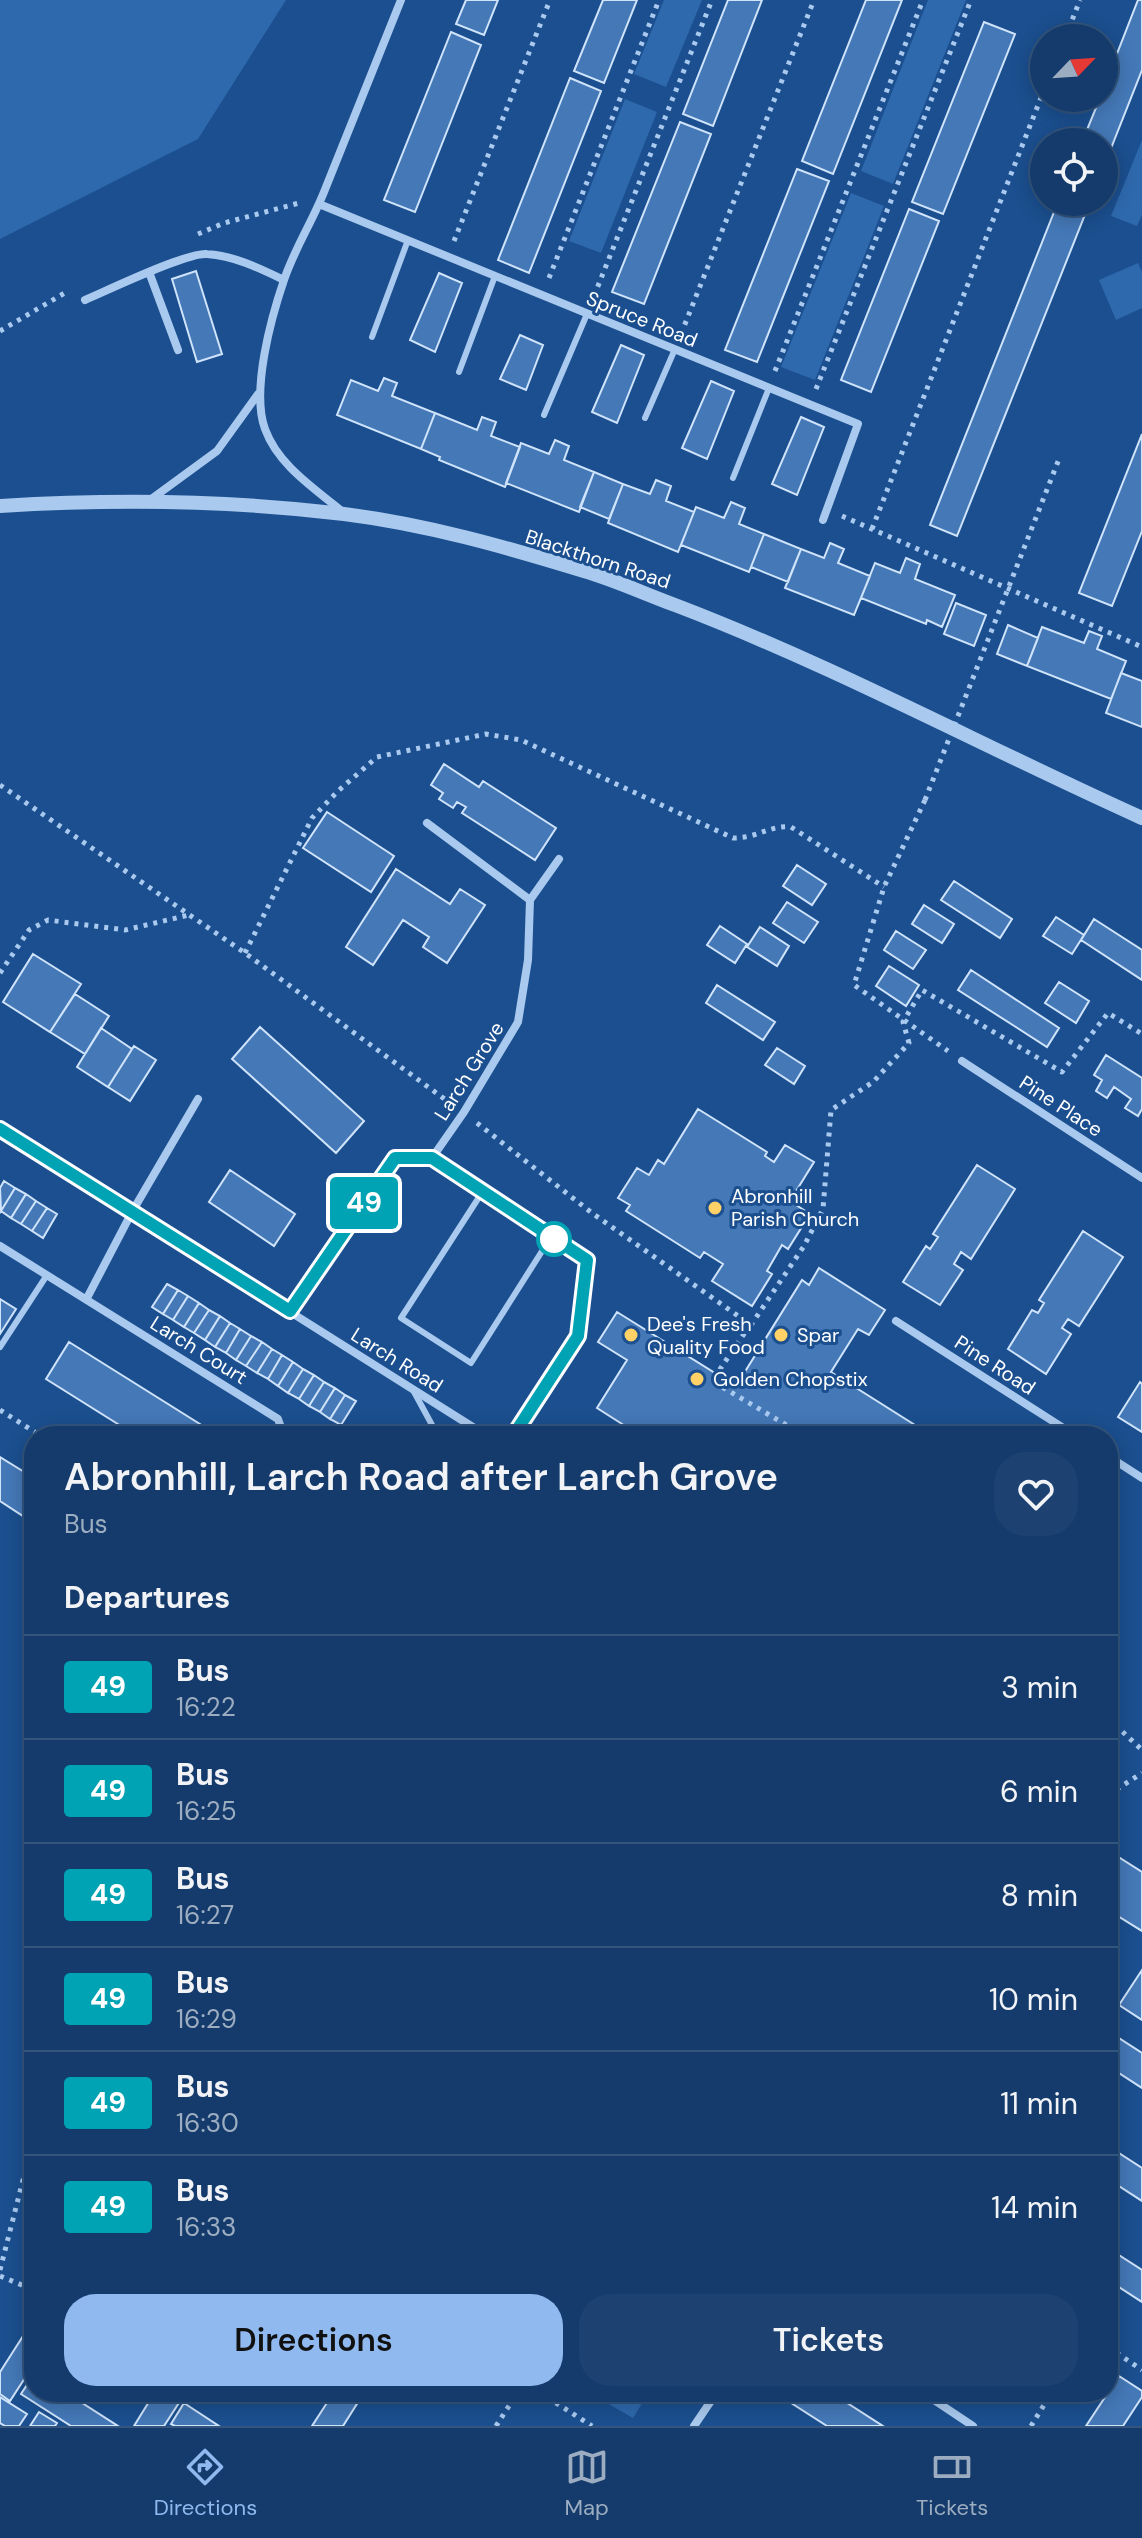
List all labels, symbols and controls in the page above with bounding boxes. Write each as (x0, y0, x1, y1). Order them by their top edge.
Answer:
north arrow (1030, 24, 1118, 112)
map controls (1030, 24, 1118, 216)
button: locate (1030, 128, 1118, 216)
street label: Spruce Road (583, 285, 701, 353)
street label: Blackthorn Road (522, 523, 674, 595)
street label: Larch Grove (428, 1017, 510, 1125)
street label: Pine Place (1014, 1069, 1108, 1143)
line badge: 49 (328, 1177, 400, 1229)
place label: Abronhill Parish Church (731, 1183, 859, 1232)
text: 49 (346, 1184, 382, 1221)
marker: Abronhill Parish Church (706, 1199, 724, 1217)
unlabelled marker (537, 1222, 571, 1256)
street label: Larch Court (146, 1310, 252, 1390)
place label: Dee's Fresh Quality Food (647, 1311, 765, 1360)
street label: Larch Road (346, 1322, 448, 1398)
place label: Spar (797, 1322, 839, 1348)
marker: Dee's Fresh Quality Food (622, 1326, 640, 1344)
marker: Spar (772, 1326, 790, 1344)
street label: Pine Road (950, 1329, 1040, 1401)
place label: Golden Chopstix (713, 1366, 868, 1392)
marker: Golden Chopstix (688, 1370, 706, 1388)
text: Abronhill, Larch Road after Larch Grove (64, 1452, 778, 1502)
button: heart (994, 1452, 1078, 1536)
text: Bus (64, 1507, 108, 1541)
text: Departures (64, 1578, 230, 1617)
text: Bus (176, 1651, 230, 1690)
text: 49 (90, 1668, 126, 1705)
text: 3 min (1001, 1668, 1078, 1707)
text: 16:22 (176, 1690, 236, 1724)
text: Bus (176, 1755, 230, 1794)
text: 49 (90, 1772, 126, 1809)
text: 6 min (1000, 1772, 1078, 1811)
text: 16:25 (176, 1794, 237, 1828)
text: Bus (176, 1859, 230, 1898)
text: 49 (90, 1876, 126, 1913)
text: 8 min (1001, 1876, 1078, 1915)
text: 16:27 (176, 1898, 234, 1932)
text: Bus (176, 1963, 230, 2002)
text: 49 (90, 1980, 126, 2017)
text: 10 min (989, 1980, 1078, 2019)
text: 16:29 (176, 2002, 237, 2036)
text: Bus (176, 2067, 230, 2106)
text: 49 (90, 2084, 126, 2121)
text: 11 min (1000, 2084, 1078, 2123)
text: 16:30 (176, 2106, 239, 2140)
text: Bus (176, 2171, 230, 2210)
text: 49 (90, 2188, 126, 2225)
text: 14 min (991, 2188, 1078, 2227)
text: 16:33 (176, 2210, 236, 2244)
button: Directions (64, 2294, 563, 2386)
button: Tickets (579, 2294, 1078, 2386)
tab: Directions (154, 2445, 257, 2522)
tab: Map (564, 2445, 609, 2522)
tab: Tickets (916, 2445, 988, 2522)

